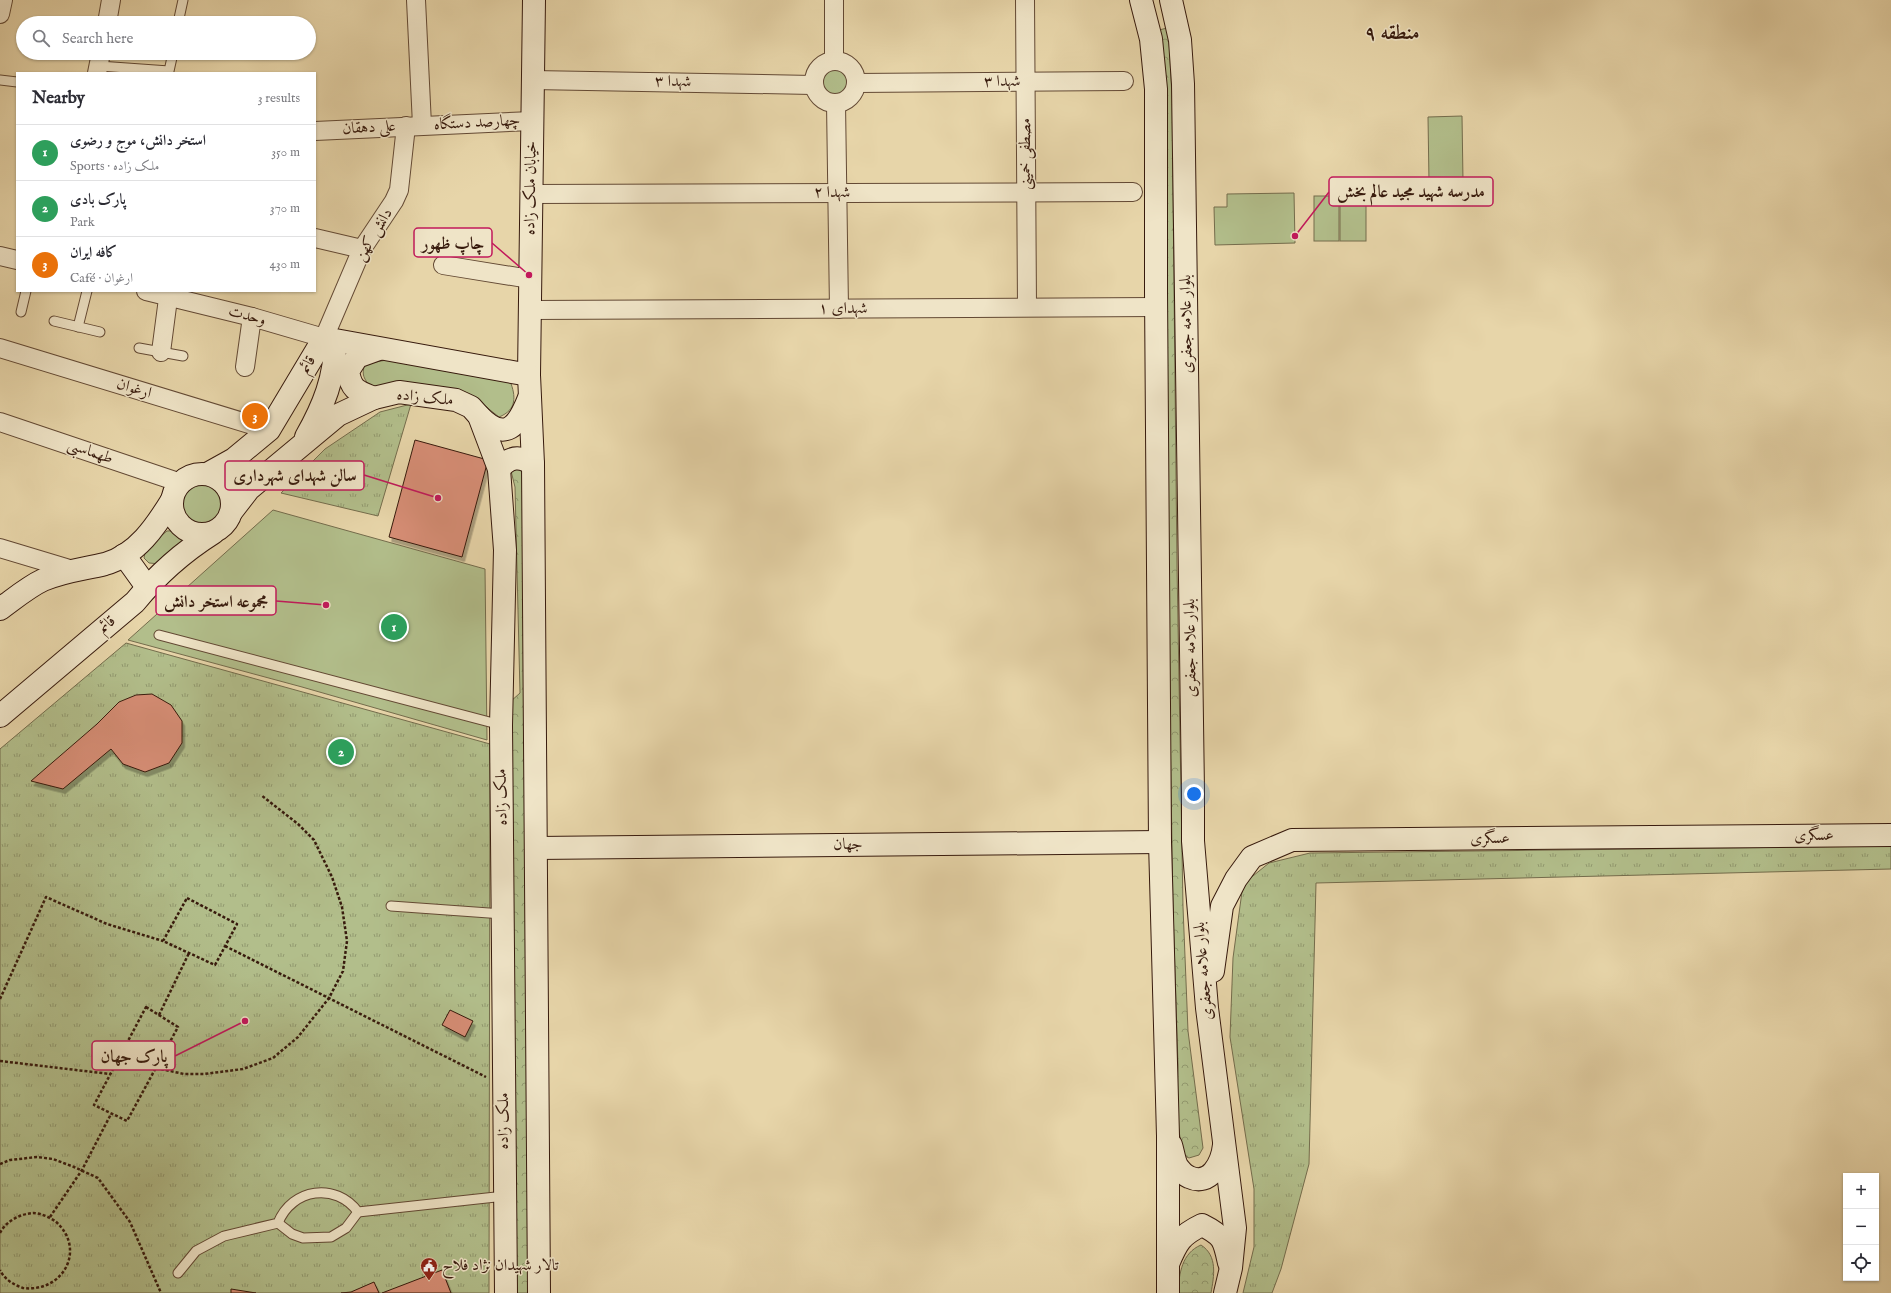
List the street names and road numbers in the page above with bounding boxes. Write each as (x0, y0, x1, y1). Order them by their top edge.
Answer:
street label: شهدا ۳ (654, 72, 692, 92)
street label: شهدا ۳ (983, 72, 1021, 92)
street label: چهارصد دستگاه (433, 109, 521, 135)
street label: علی دهقان (342, 117, 396, 139)
street label: مصطفی خمینی (1016, 118, 1036, 190)
street label: خیابان ملک زاده (520, 141, 542, 235)
street label: شهدا ۲ (814, 183, 850, 203)
street label: دانش کهن (350, 205, 398, 265)
street label: بلوار علامه جعفری (1176, 274, 1198, 374)
street label: شهدای ۱ (819, 299, 867, 319)
street label: وحدت (226, 301, 268, 331)
street label: قائم (295, 352, 324, 379)
street label: ارغوان (114, 374, 154, 404)
street label: ملک زاده (396, 385, 454, 411)
street label: طهماسبی (64, 435, 116, 471)
street label: بلوار علامه جعفری (1180, 598, 1202, 698)
street label: قائم (94, 612, 122, 641)
street label: ملک زاده (492, 768, 512, 826)
street label: عسگری (1794, 825, 1834, 846)
street label: عسگری (1470, 828, 1510, 849)
street label: جهان (833, 835, 863, 855)
street label: بلوار علامه جعفری (1190, 921, 1218, 1021)
street label: ملک زاده (494, 1093, 514, 1149)

